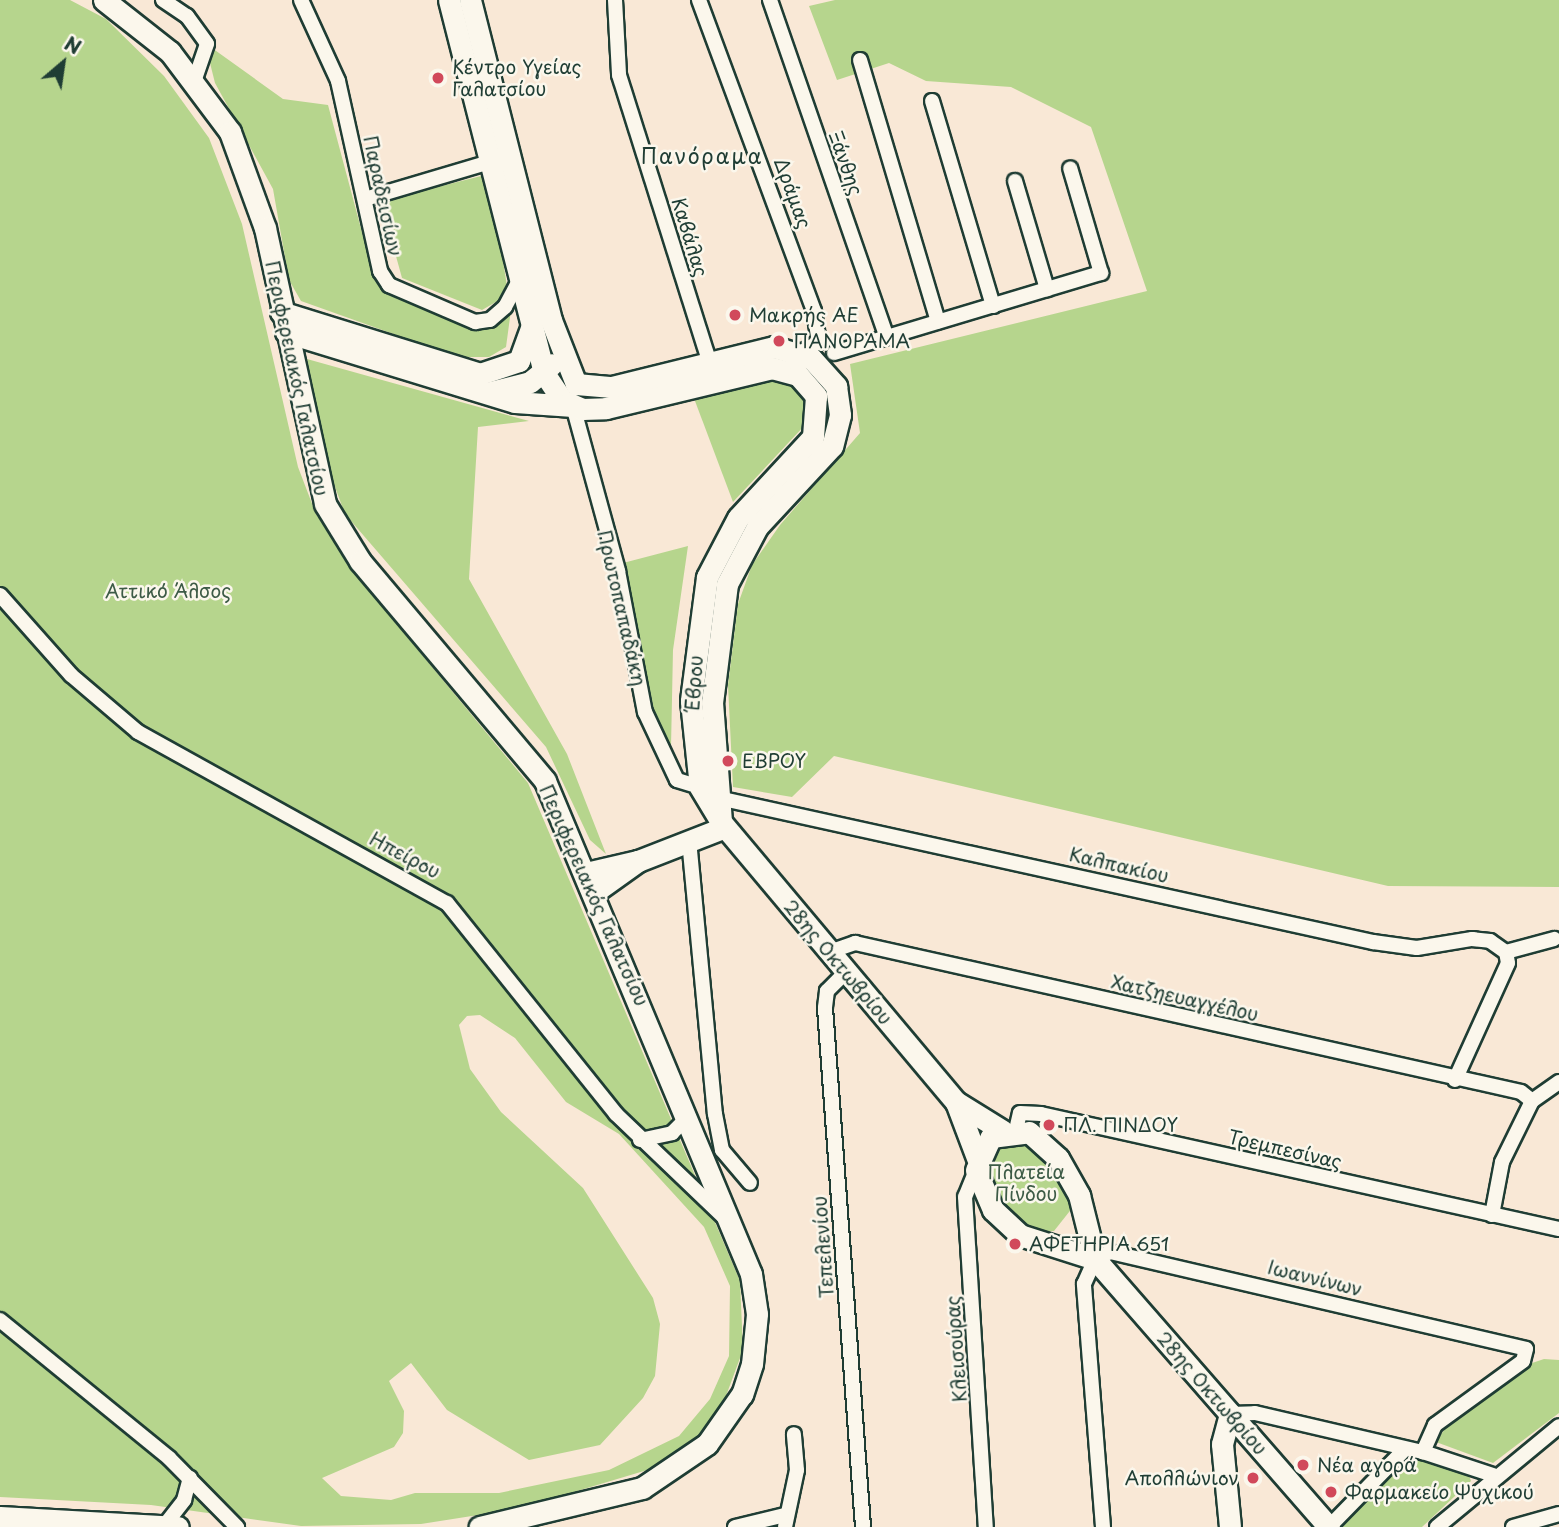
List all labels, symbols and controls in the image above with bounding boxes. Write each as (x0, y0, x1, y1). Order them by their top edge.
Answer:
north arrow (28, 28, 98, 98)
text: N (60, 29, 87, 61)
place label: Κέντρο Υγείας Γαλατσίου (452, 56, 582, 100)
marker: Κέντρο Υγείας Γαλατσίου (430, 70, 446, 86)
street label: Ξάνθης (824, 128, 868, 198)
street label: Παραδεισίων (359, 134, 407, 258)
district label: Πανόραμα (642, 142, 762, 168)
street label: Δράμας (770, 155, 816, 231)
street label: Καβάλας (667, 195, 713, 279)
street label: Περιφερειακός Γαλατσίου (261, 258, 333, 498)
place label: Μακρής ΑΕ (749, 304, 858, 326)
marker: Μακρής ΑΕ (727, 307, 743, 323)
place label: ΠΑΝΟΡΑΜΑ (793, 330, 910, 352)
marker: ΠΑΝΟΡΑΜΑ (771, 333, 787, 349)
street label: Πρωτοπαπαδάκη (593, 528, 651, 688)
park label: Αττικό Άλσος (105, 580, 231, 602)
street label: Έβρου (681, 654, 707, 712)
place label: ΕΒΡΟΥ (742, 750, 806, 772)
marker: ΕΒΡΟΥ (720, 753, 736, 769)
street label: Περιφερειακός Γαλατσίου (535, 781, 653, 1009)
street label: Ηπείρου (366, 827, 444, 883)
street label: Καλπακίου (1067, 842, 1171, 888)
street label: 28ης Οκτωβρίου (779, 895, 897, 1029)
street label: Χατζηευαγγέλου (1109, 970, 1261, 1026)
place label: ΠΛ. ΠΙΝΔΟΥ (1063, 1114, 1178, 1136)
marker: ΠΛ. ΠΙΝΔΟΥ (1041, 1117, 1057, 1133)
street label: Τρεμπεσίνας (1226, 1125, 1344, 1173)
park label: Πλατεία Πίνδου (987, 1161, 1065, 1205)
street label: Τεπελενίου (808, 1195, 838, 1299)
place label: ΑΦΕΤΗΡΙΑ 651 (1029, 1233, 1170, 1255)
marker: ΑΦΕΤΗΡΙΑ 651 (1007, 1236, 1023, 1252)
street label: Ιωαννίνων (1265, 1255, 1365, 1301)
street label: Κλεισούρας (941, 1295, 971, 1403)
street label: 28ης Οκτωβρίου (1152, 1326, 1272, 1460)
place label: Νέα αγορά (1317, 1454, 1417, 1476)
marker: Νέα αγορά (1295, 1457, 1311, 1473)
place label: Απολλώνιον (1125, 1467, 1239, 1489)
marker: Απολλώνιον (1245, 1470, 1261, 1486)
place label: Φαρμακείο Ψυχικού (1345, 1481, 1534, 1503)
marker: Φαρμακείο Ψυχικού (1323, 1484, 1339, 1500)

